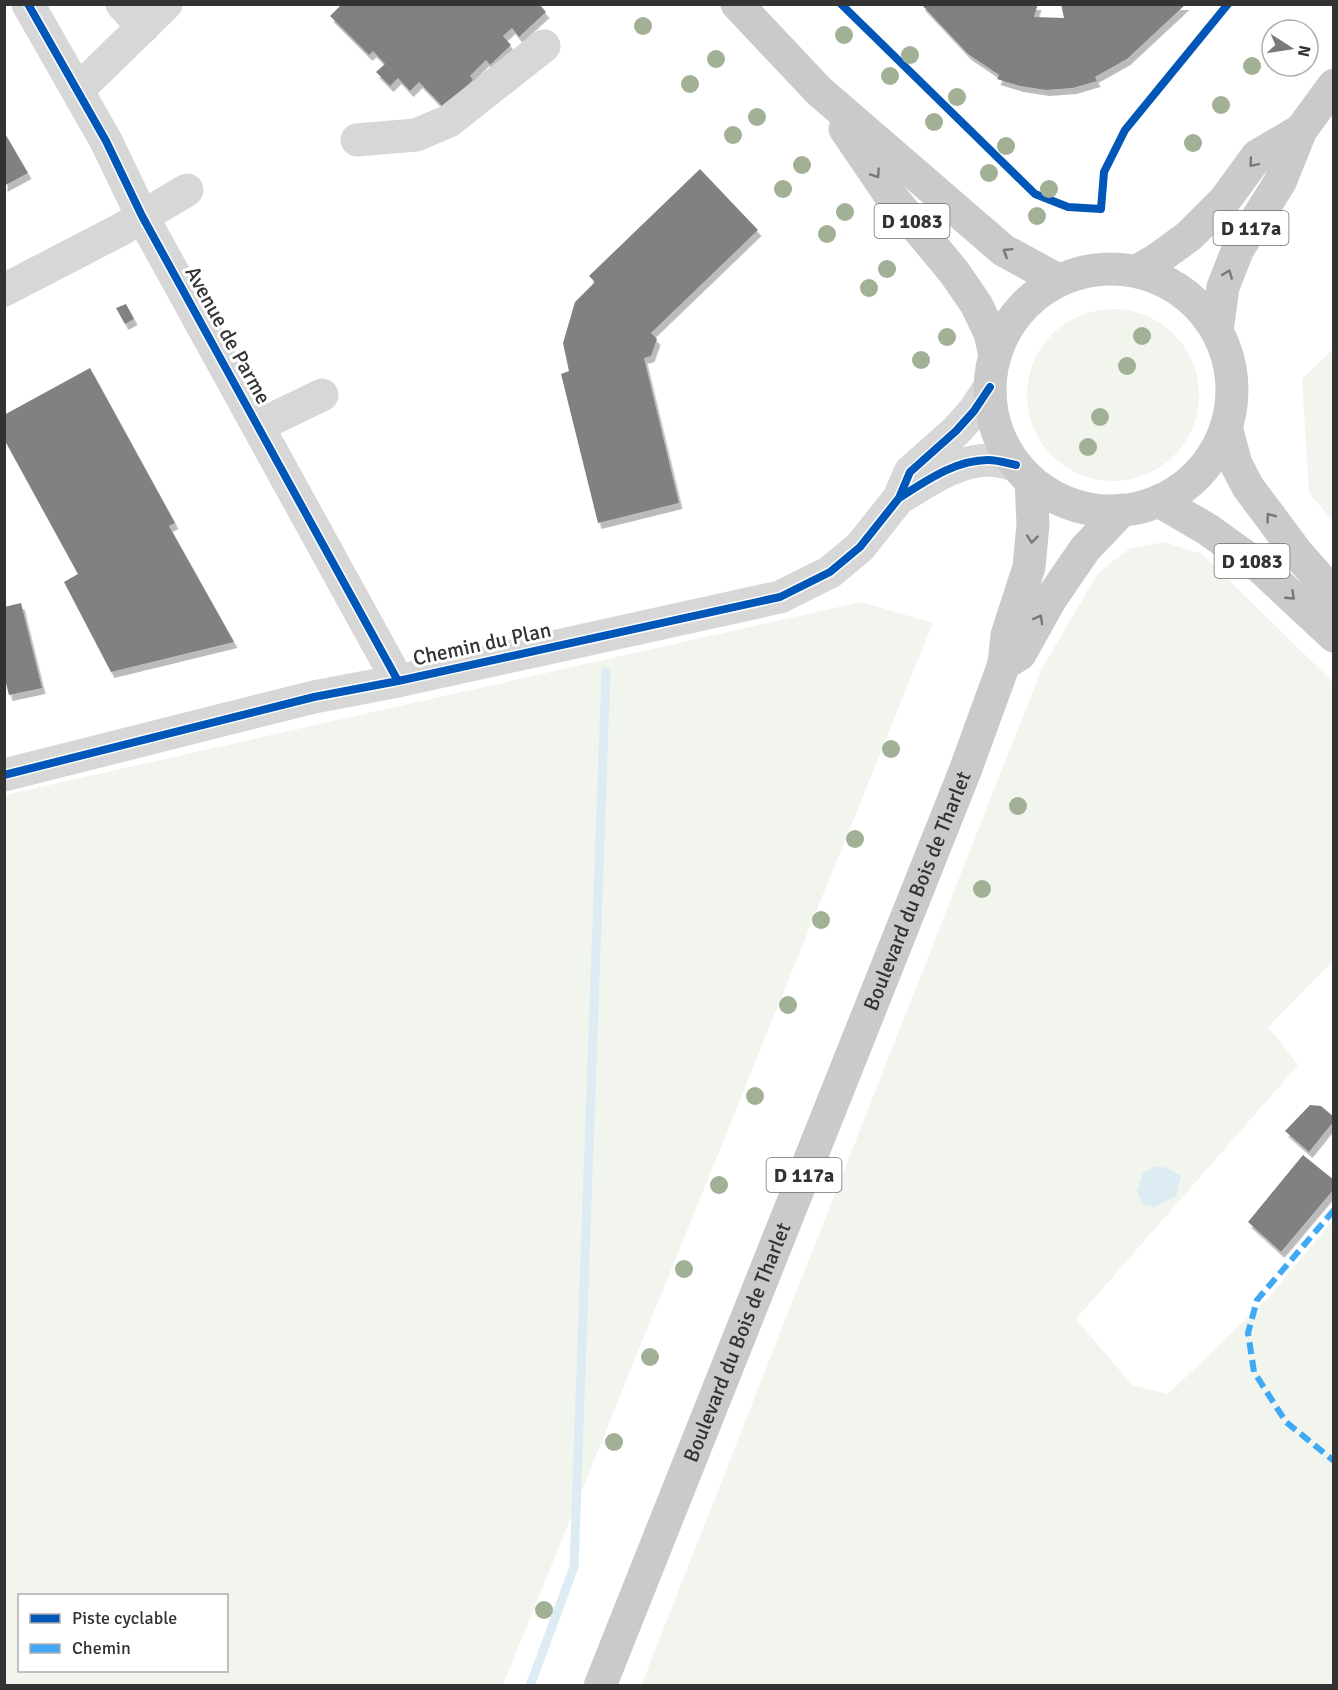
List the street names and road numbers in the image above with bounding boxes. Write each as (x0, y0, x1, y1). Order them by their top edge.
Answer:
road number: D 1083 (874, 204, 950, 238)
road number: D 117a (1214, 211, 1288, 245)
street label: Avenue de Parme (179, 262, 277, 408)
road number: D 1083 (1214, 544, 1290, 578)
street label: Chemin du Plan (411, 617, 553, 671)
street label: Boulevard du Bois de Tharlet (858, 767, 977, 1014)
road number: D 117a (766, 1158, 842, 1192)
street label: Boulevard du Bois de Tharlet (678, 1219, 797, 1466)

